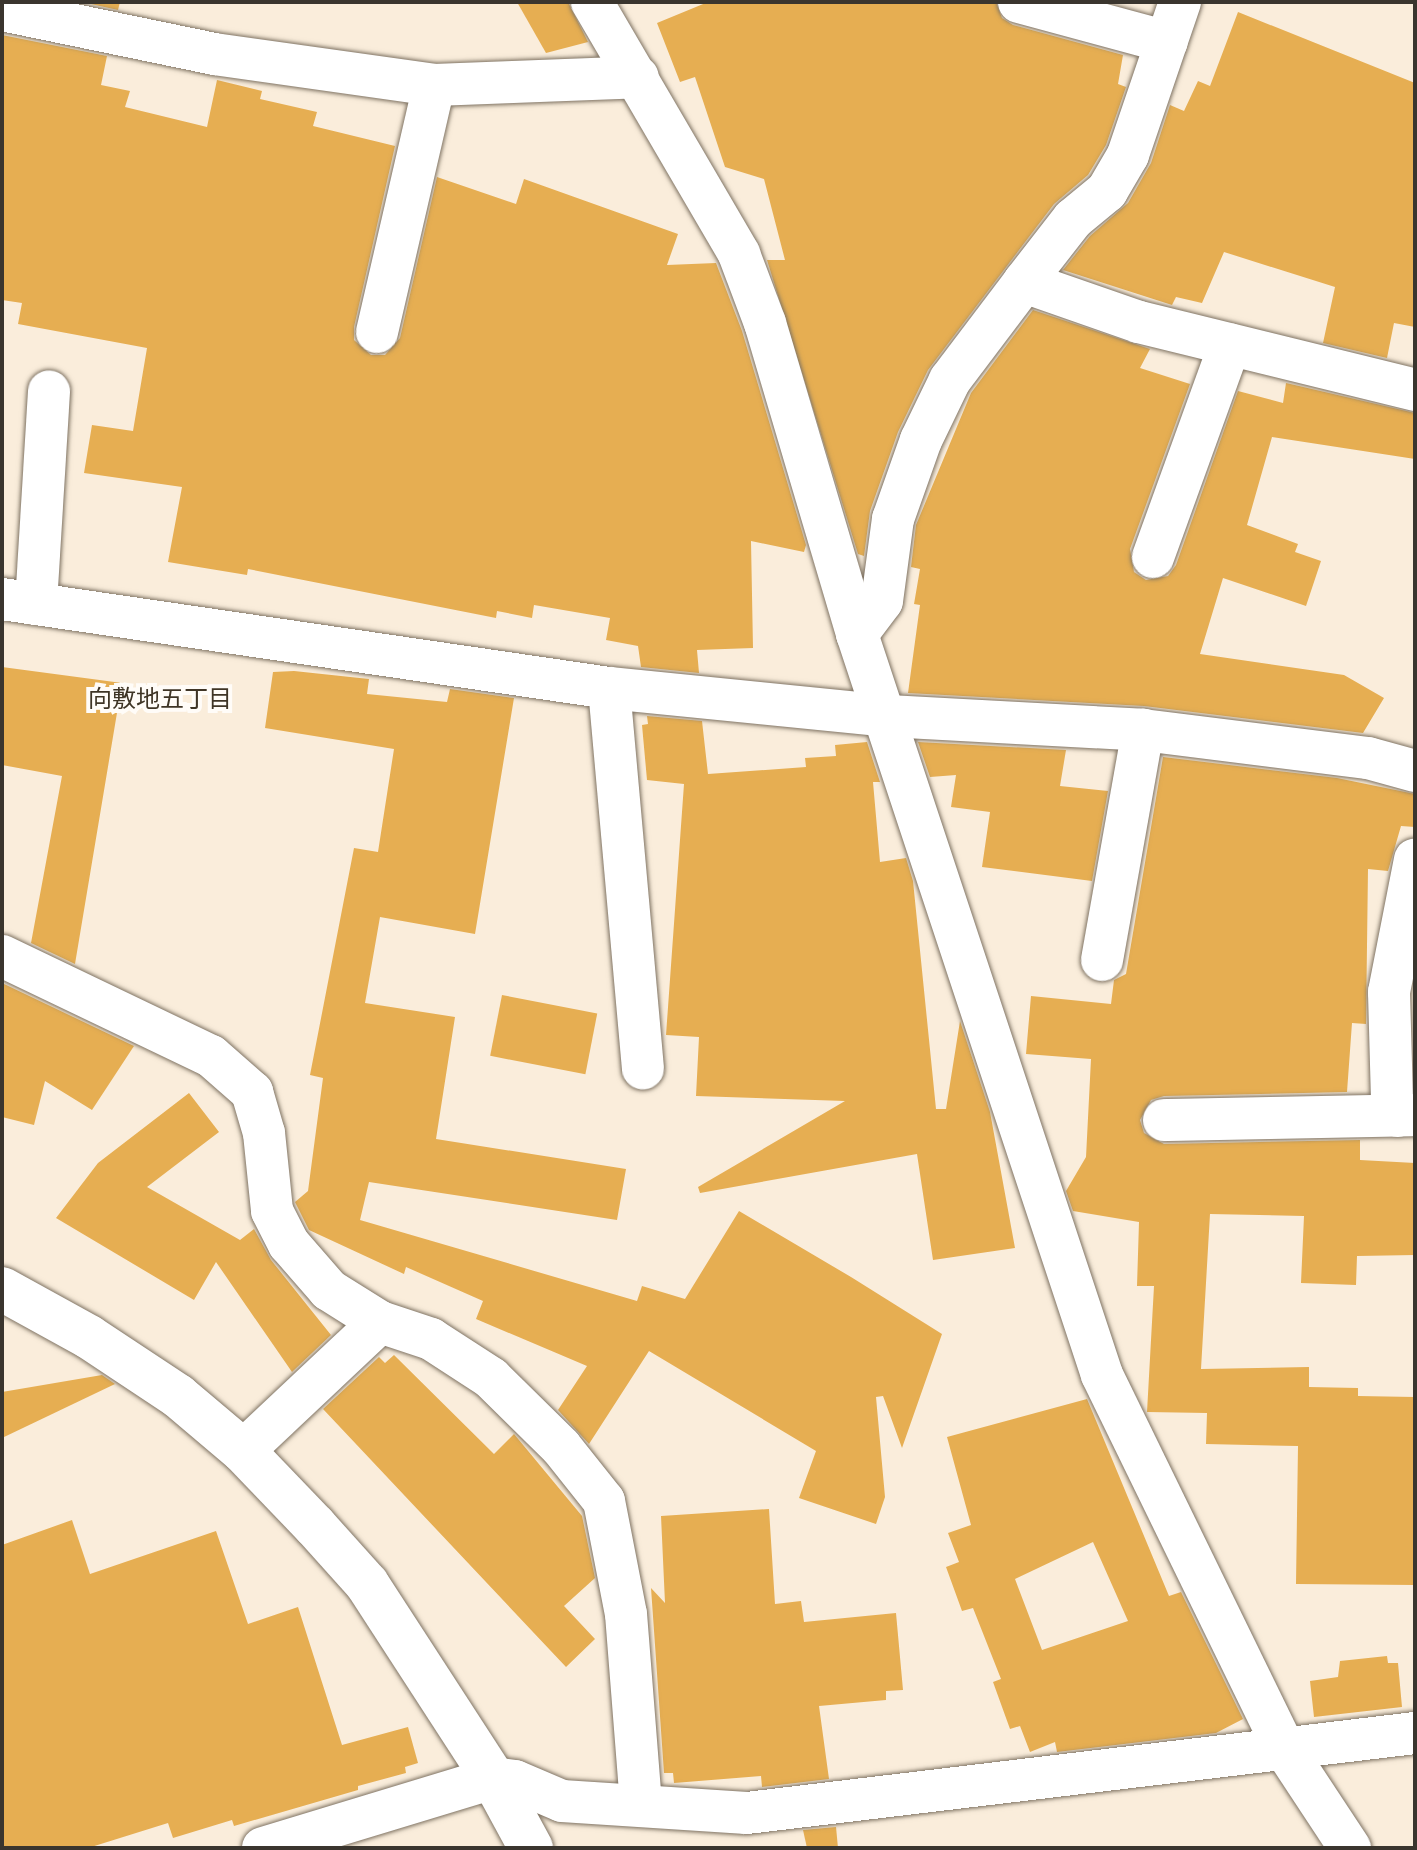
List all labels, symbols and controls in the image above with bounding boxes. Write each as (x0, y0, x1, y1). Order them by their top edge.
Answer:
district label: 向敷地五丁目 (88, 688, 232, 716)

